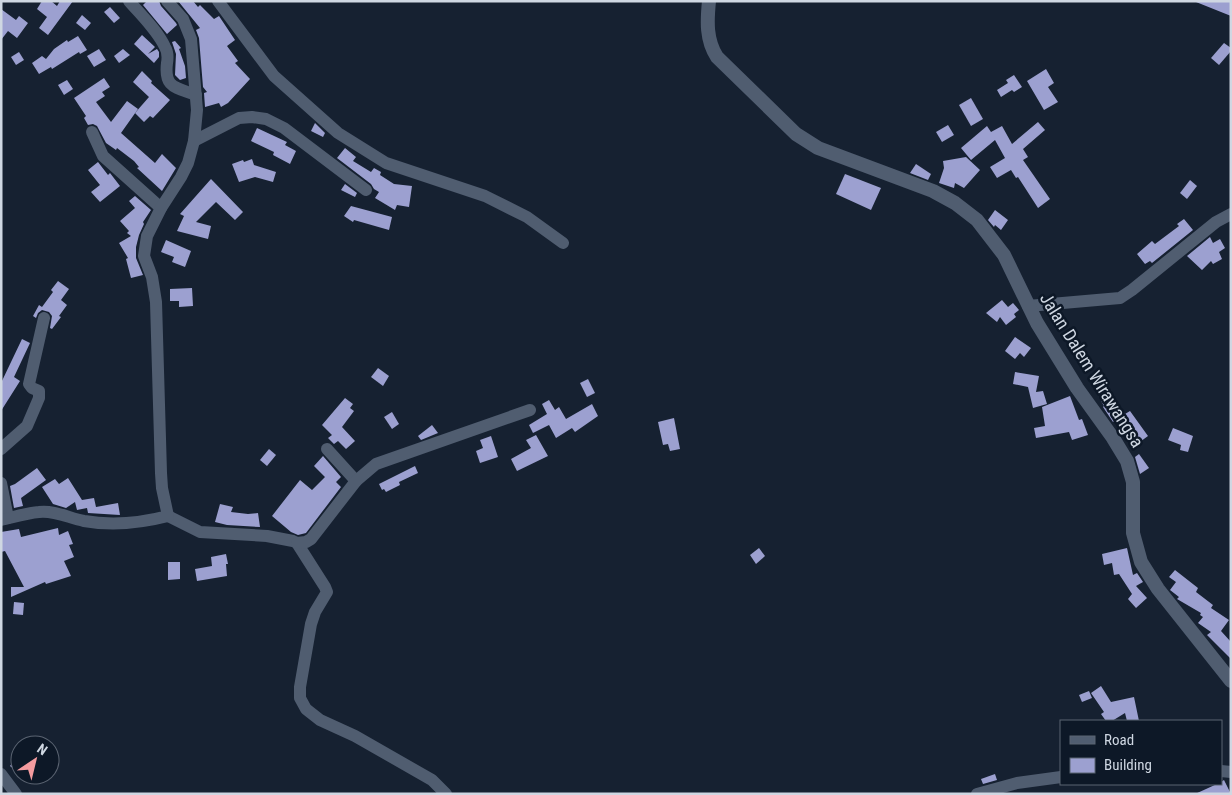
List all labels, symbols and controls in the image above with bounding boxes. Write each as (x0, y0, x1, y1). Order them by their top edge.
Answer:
street label: Jalan Dalem Wirawangsa (1036, 289, 1148, 451)
legend (1060, 720, 1222, 785)
text: Road (1104, 731, 1134, 749)
north arrow (10, 735, 60, 785)
text: N (34, 740, 51, 758)
text: Building (1104, 756, 1152, 774)

